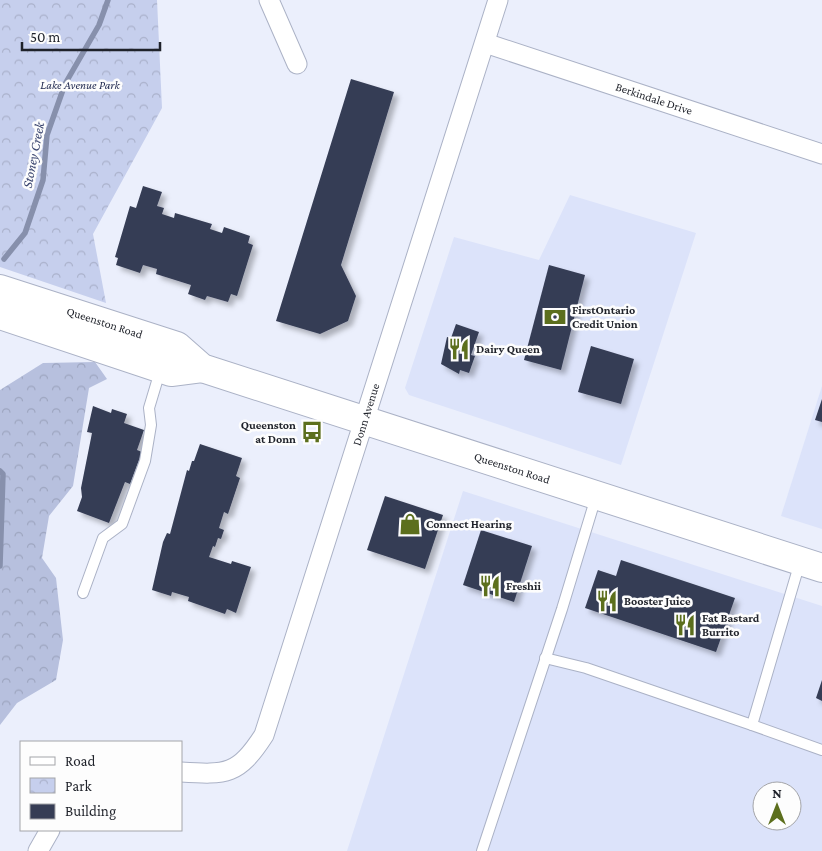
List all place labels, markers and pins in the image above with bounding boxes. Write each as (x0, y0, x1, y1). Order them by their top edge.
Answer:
place label: FirstOntario Credit Union (572, 303, 638, 331)
bank icon: FirstOntario Credit Union (542, 304, 568, 330)
restaurant icon: Dairy Queen (446, 336, 472, 362)
place label: Dairy Queen (476, 342, 540, 356)
place label: Queenston at Donn (241, 418, 296, 446)
bus stop icon: Queenston at Donn (299, 419, 325, 445)
shop icon: Connect Hearing (397, 511, 423, 537)
place label: Connect Hearing (426, 517, 512, 531)
restaurant icon: Freshii (477, 573, 503, 599)
place label: Freshii (506, 579, 541, 593)
restaurant icon: Booster Juice (594, 588, 620, 614)
place label: Booster Juice (624, 594, 691, 608)
place label: Fat Bastard Burrito (702, 611, 760, 639)
restaurant icon: Fat Bastard Burrito (672, 612, 698, 638)

